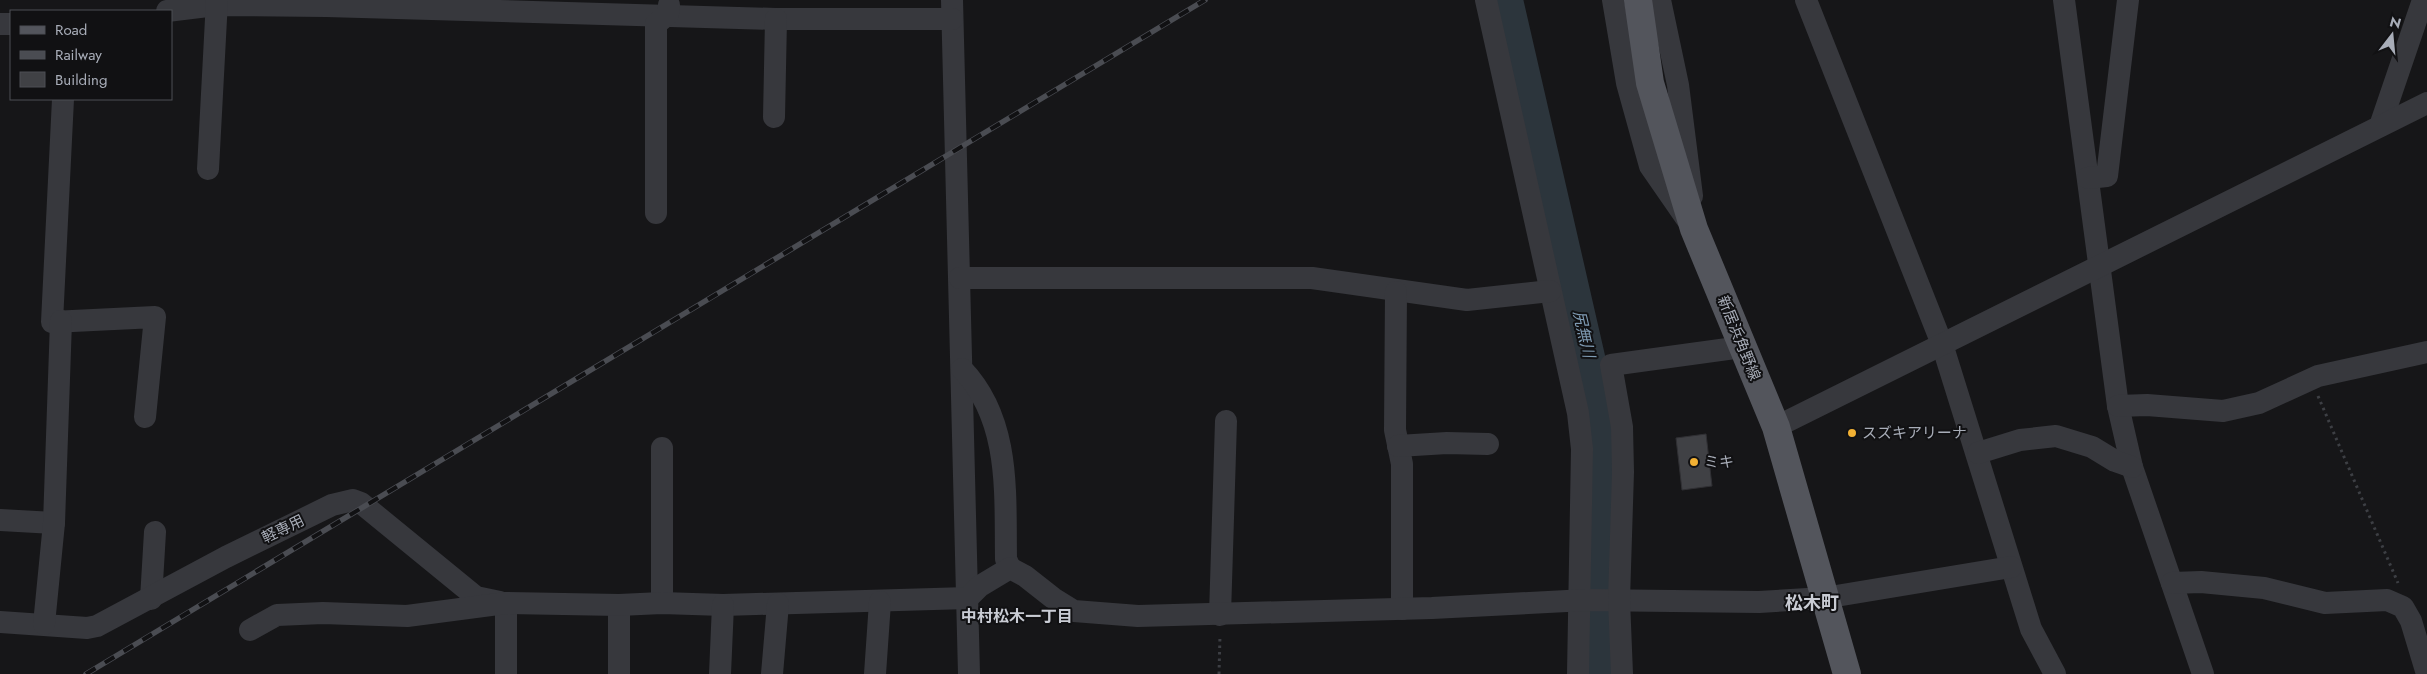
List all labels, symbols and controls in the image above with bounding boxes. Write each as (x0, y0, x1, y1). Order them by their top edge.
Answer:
legend (10, 10, 172, 100)
north arrow (2367, 10, 2417, 60)
text: N (2387, 11, 2404, 34)
text: Road (55, 19, 87, 41)
text: Railway (55, 44, 102, 66)
text: Building (55, 69, 107, 91)
street label: 新居浜角野線 (1712, 292, 1766, 384)
water label: 尻無川 (1567, 308, 1601, 362)
place label: スズキアリーナ (1862, 422, 1967, 444)
marker: スズキアリーナ (1846, 427, 1858, 439)
place label: ミキ (1704, 451, 1734, 473)
marker: ミキ (1688, 456, 1700, 468)
street label: 軽専用 (258, 509, 308, 549)
district label: 松木町 (1785, 590, 1839, 616)
district label: 中村松木一丁目 (961, 605, 1073, 628)

